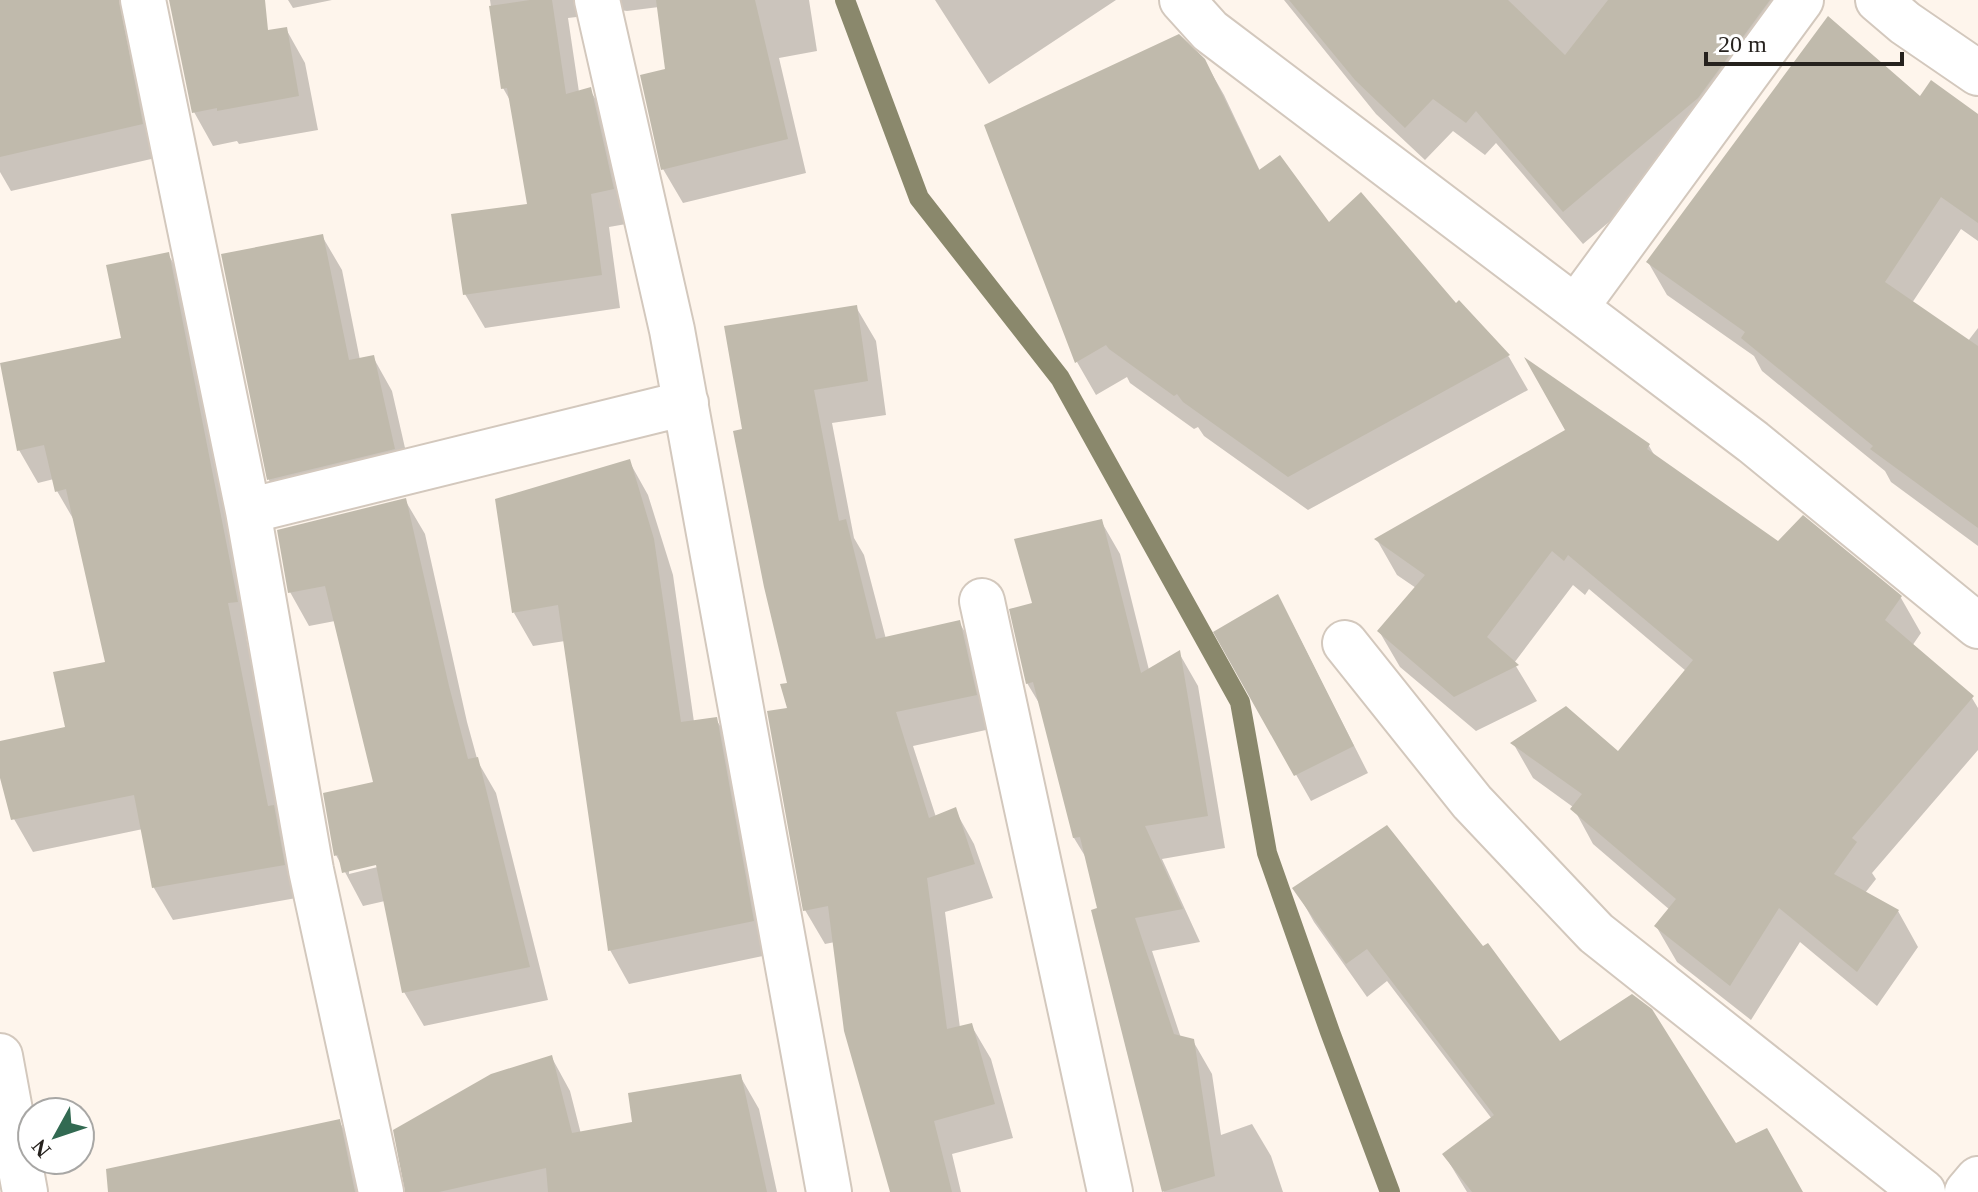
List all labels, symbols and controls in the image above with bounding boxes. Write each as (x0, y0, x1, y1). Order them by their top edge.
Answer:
scale bar (1706, 16, 1902, 66)
text: 20 m (1718, 31, 1767, 57)
north arrow (16, 1096, 96, 1176)
text: N (26, 1134, 56, 1163)

